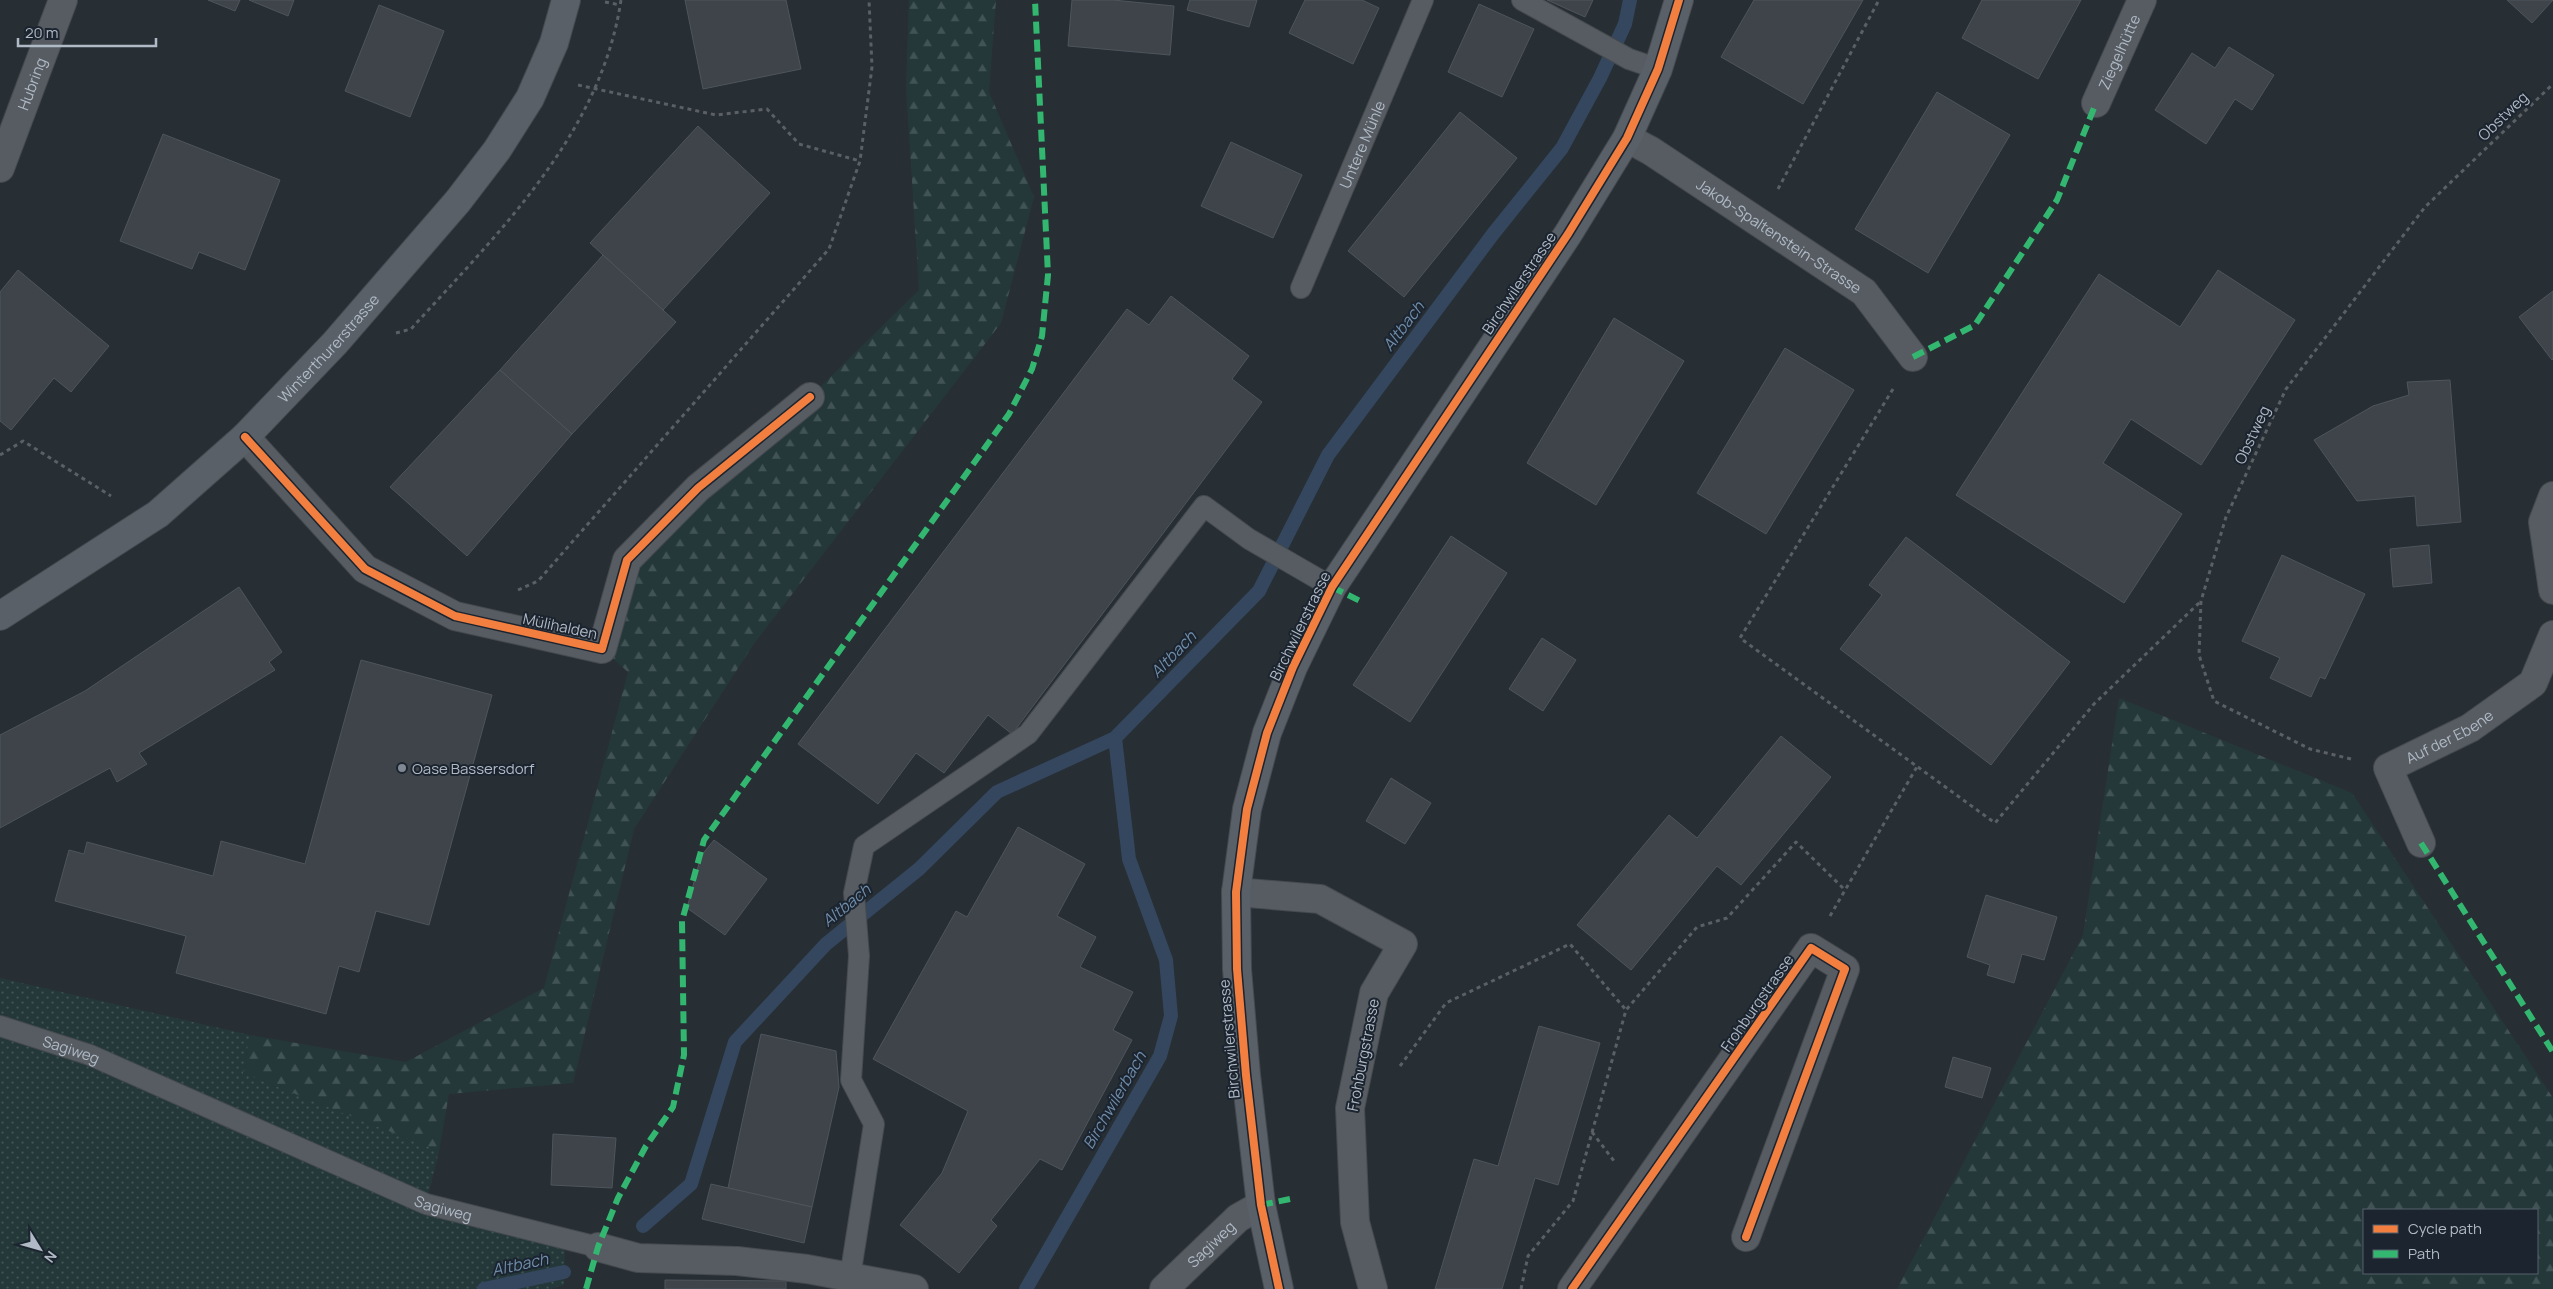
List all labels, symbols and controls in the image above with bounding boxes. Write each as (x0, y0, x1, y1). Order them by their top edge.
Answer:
street label: Ziegelhütte (2093, 11, 2145, 93)
scale bar (18, 15, 155, 47)
text: 20 m (25, 22, 58, 43)
street label: Hubring (12, 54, 51, 113)
street label: Obstweg (2473, 87, 2533, 145)
street label: Untere Mühle (1334, 97, 1390, 192)
street label: Jakob-Spaltenstein-Strasse (1692, 173, 1866, 298)
street label: Birchwilerstrasse (1477, 227, 1561, 338)
street label: Winterthurerstrasse (273, 289, 384, 407)
water label: Altbach (1377, 296, 1429, 355)
street label: Obstweg (2229, 402, 2275, 468)
street label: Birchwilerstrasse (1264, 568, 1336, 684)
street label: Mülihalden (521, 608, 599, 644)
water label: Altbach (1145, 626, 1201, 682)
street label: Auf der Ebene (2402, 704, 2498, 768)
place label: Oase Bassersdorf (412, 758, 535, 779)
marker: Oase Bassersdorf (396, 762, 408, 774)
water label: Altbach (817, 878, 875, 931)
street label: Frohburgstrasse (1716, 950, 1798, 1056)
street label: Birchwilerstrasse (1213, 978, 1245, 1099)
street label: Frohburgstrasse (1342, 997, 1384, 1113)
street label: Sagiweg (40, 1030, 103, 1069)
water label: Birchwilerbach (1077, 1047, 1151, 1153)
street label: Sagiweg (411, 1190, 474, 1226)
legend (2363, 1209, 2538, 1274)
street label: Sagiweg (1182, 1216, 1239, 1272)
text: Cycle path (2408, 1218, 2482, 1239)
north arrow (15, 1224, 65, 1274)
text: Path (2408, 1243, 2440, 1264)
text: N (40, 1247, 61, 1267)
water label: Altbach (490, 1247, 551, 1281)

